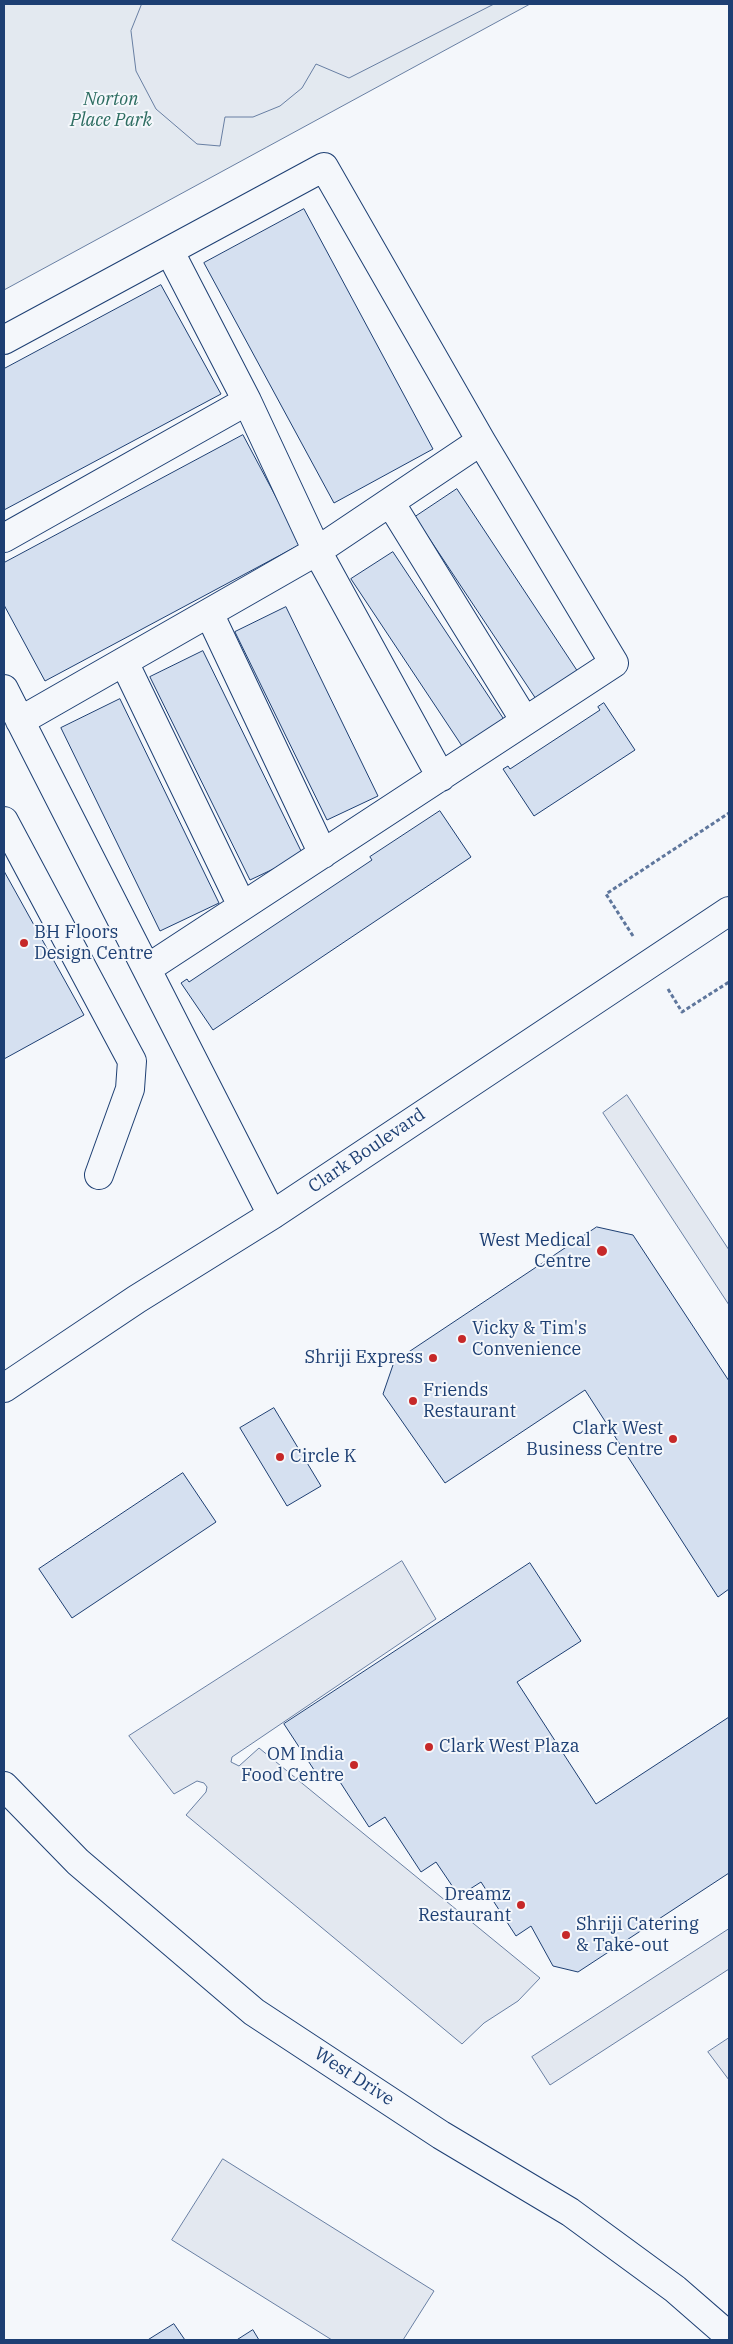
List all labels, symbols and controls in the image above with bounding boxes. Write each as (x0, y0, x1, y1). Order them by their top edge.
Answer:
park label: Norton Place Park (70, 89, 152, 132)
place label: BH Floors Design Centre (34, 922, 153, 964)
marker: BH Floors Design Centre (18, 937, 30, 949)
street label: Clark Boulevard (305, 1104, 429, 1198)
place label: West Medical Centre (479, 1230, 591, 1272)
marker: West Medical Centre (595, 1244, 609, 1258)
place label: Vicky & Tim's Convenience (472, 1318, 587, 1360)
marker: Vicky & Tim's Convenience (456, 1333, 468, 1345)
place label: Shriji Express (304, 1347, 423, 1369)
marker: Shriji Express (427, 1352, 439, 1364)
place label: Friends Restaurant (423, 1380, 516, 1422)
marker: Friends Restaurant (407, 1395, 419, 1407)
place label: Clark West Business Centre (526, 1418, 663, 1460)
marker: Clark West Business Centre (667, 1433, 679, 1445)
place label: Circle K (290, 1446, 357, 1468)
marker: Circle K (274, 1451, 286, 1463)
place label: Clark West Plaza (439, 1736, 579, 1758)
marker: Clark West Plaza (423, 1741, 435, 1753)
place label: OM India Food Centre (241, 1744, 344, 1786)
marker: OM India Food Centre (348, 1759, 360, 1771)
place label: Dreamz Restaurant (418, 1884, 511, 1926)
marker: Dreamz Restaurant (515, 1899, 527, 1911)
place label: Shriji Catering & Take-out (576, 1914, 699, 1956)
marker: Shriji Catering & Take-out (560, 1929, 572, 1941)
street label: West Drive (310, 2043, 398, 2111)

